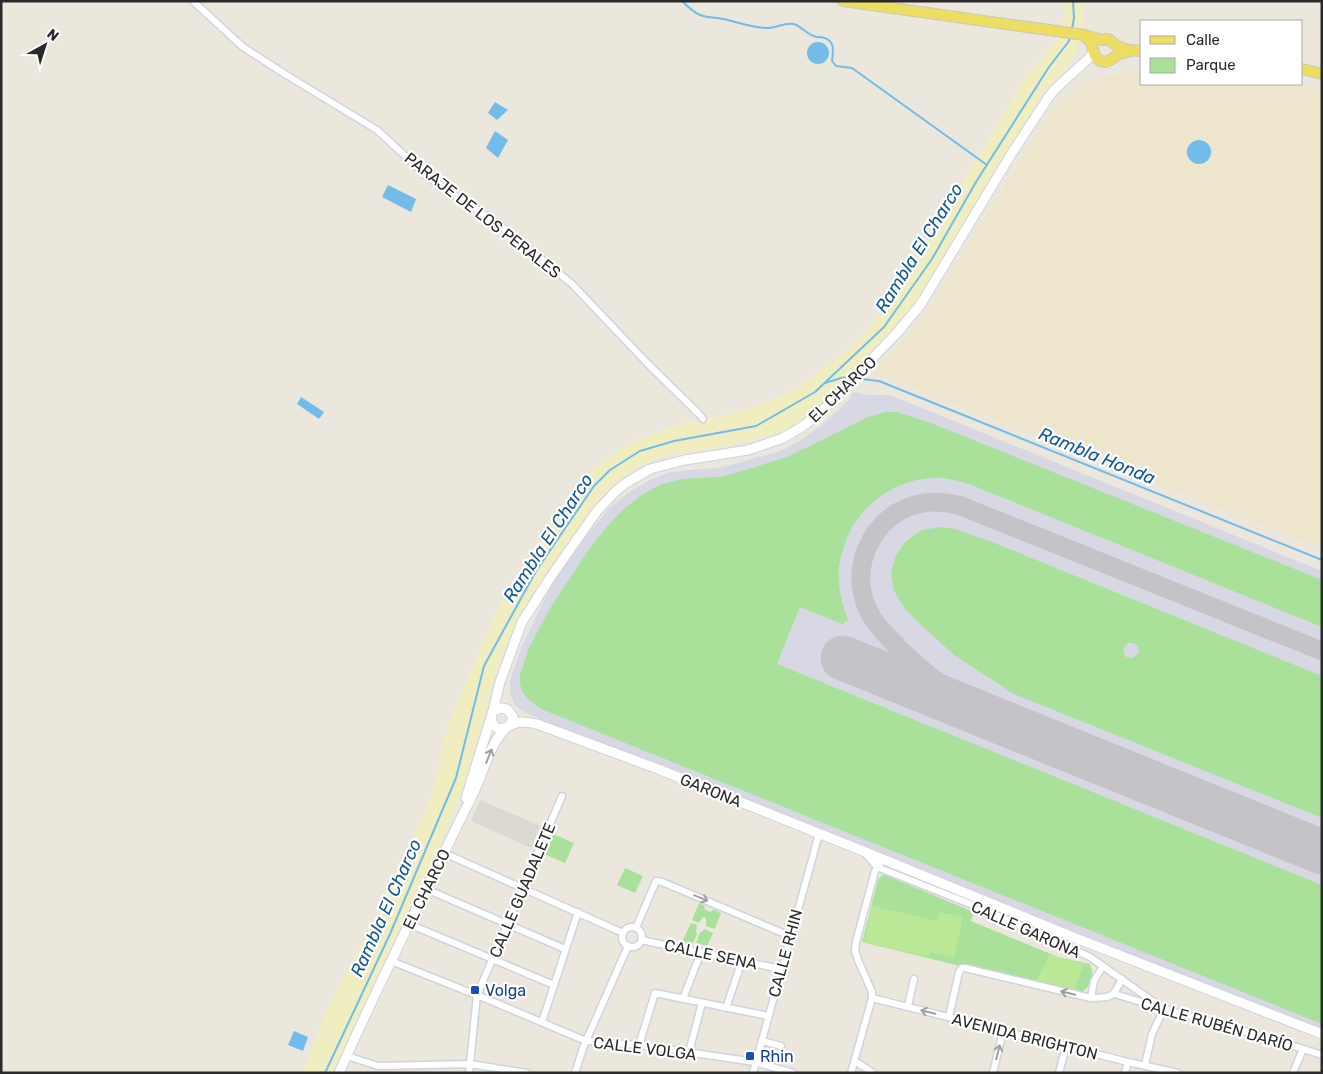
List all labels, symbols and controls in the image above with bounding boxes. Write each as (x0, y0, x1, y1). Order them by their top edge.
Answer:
north arrow (20, 20, 70, 70)
legend (1140, 20, 1303, 85)
text: N (44, 26, 62, 45)
text: Calle (1186, 31, 1220, 49)
text: Parque (1186, 56, 1236, 74)
street label: PARAJE DE LOS PERALES (401, 148, 565, 282)
water label: Rambla El Charco (870, 179, 968, 317)
street label: EL CHARCO (804, 352, 880, 426)
water label: Rambla Honda (1035, 423, 1159, 490)
water label: Rambla El Charco (498, 470, 598, 606)
one-way arrow (485, 749, 494, 764)
street label: GARONA (677, 770, 745, 811)
street label: CALLE GUADALETE (485, 820, 559, 961)
water label: Rambla El Charco (346, 836, 426, 980)
street label: EL CHARCO (399, 846, 454, 932)
one-way arrow (693, 894, 709, 903)
street label: CALLE GARONA (968, 897, 1084, 962)
street label: CALLE RHIN (765, 907, 806, 999)
street label: CALLE SENA (663, 935, 759, 974)
place label: Volga (485, 981, 526, 1000)
marker: Volga (469, 984, 481, 996)
one-way arrow (1061, 988, 1077, 997)
street label: CALLE RUBÉN DARÍO (1139, 994, 1295, 1055)
one-way arrow (920, 1006, 936, 1016)
street label: AVENIDA BRIGHTON (950, 1009, 1100, 1064)
street label: CALLE VOLGA (592, 1033, 698, 1064)
one-way arrow (994, 1044, 1003, 1060)
place label: Rhin (760, 1047, 794, 1066)
marker: Rhin (744, 1050, 756, 1062)

